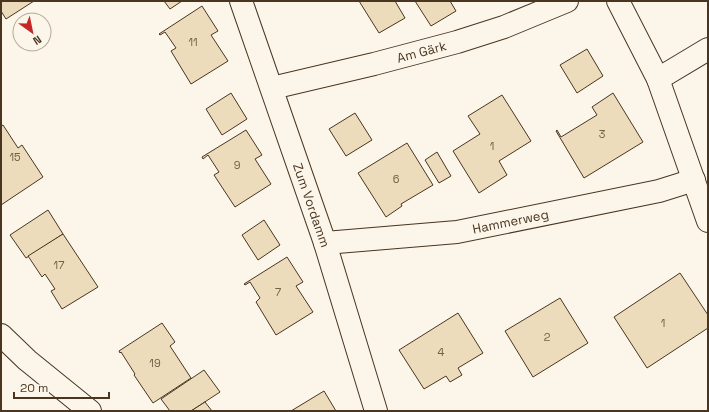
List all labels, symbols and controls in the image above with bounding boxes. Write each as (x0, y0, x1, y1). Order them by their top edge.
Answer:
north arrow (12, 12, 52, 52)
text: N (31, 33, 44, 48)
house number: 11 (188, 35, 198, 49)
street label: Am Gärk (395, 37, 448, 66)
house number: 3 (599, 127, 606, 141)
house number: 1 (490, 139, 494, 153)
house number: 15 (9, 150, 21, 164)
house number: 9 (234, 158, 241, 172)
street label: Zum Vordamm (289, 161, 334, 250)
house number: 6 (393, 172, 400, 186)
street label: Hammerweg (471, 205, 550, 237)
house number: 17 (54, 258, 64, 272)
house number: 7 (275, 285, 281, 299)
house number: 1 (661, 316, 665, 330)
house number: 2 (544, 330, 551, 344)
house number: 4 (438, 345, 445, 359)
house number: 19 (149, 356, 161, 370)
scale bar (14, 374, 109, 400)
text: 20 m (20, 380, 48, 396)

